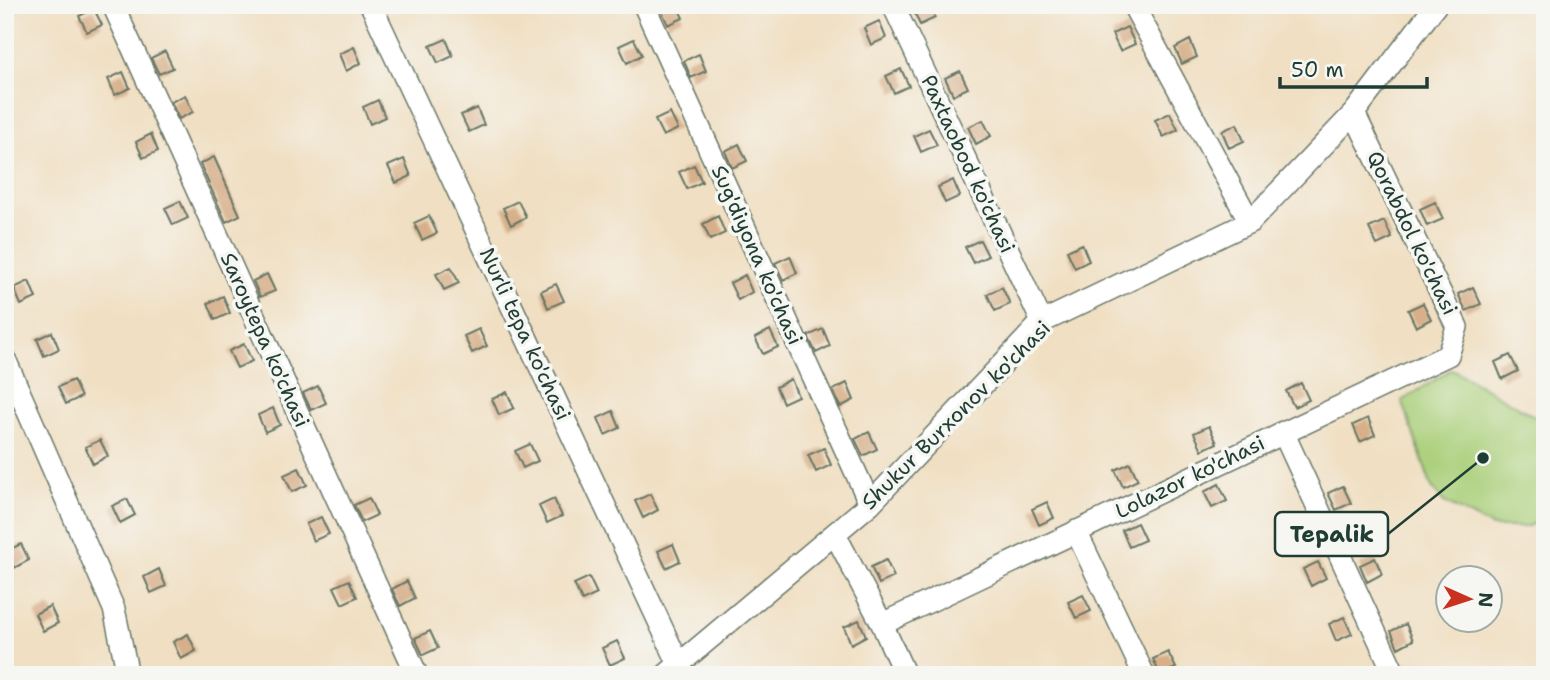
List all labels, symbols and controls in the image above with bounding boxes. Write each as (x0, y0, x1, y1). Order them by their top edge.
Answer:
scale bar (1280, 46, 1428, 90)
text: 50 m (1291, 56, 1344, 84)
street label: Paxtaobod ko'chasi (914, 70, 1022, 258)
street label: Qorabdol ko'chasi (1360, 146, 1464, 320)
street label: Sug'diyona ko'chasi (705, 161, 809, 349)
street label: Nurli tepa ko'chasi (473, 243, 577, 425)
street label: Saroytepa ko'chasi (214, 248, 316, 432)
street label: Shukur Burxonov ko'chasi (855, 314, 1057, 516)
street label: Lolazor ko'chasi (1111, 429, 1269, 525)
callout: Tepalik (1275, 512, 1388, 556)
text: Tepalik (1290, 519, 1374, 549)
north arrow (1434, 564, 1504, 634)
text: N (1473, 592, 1498, 608)

